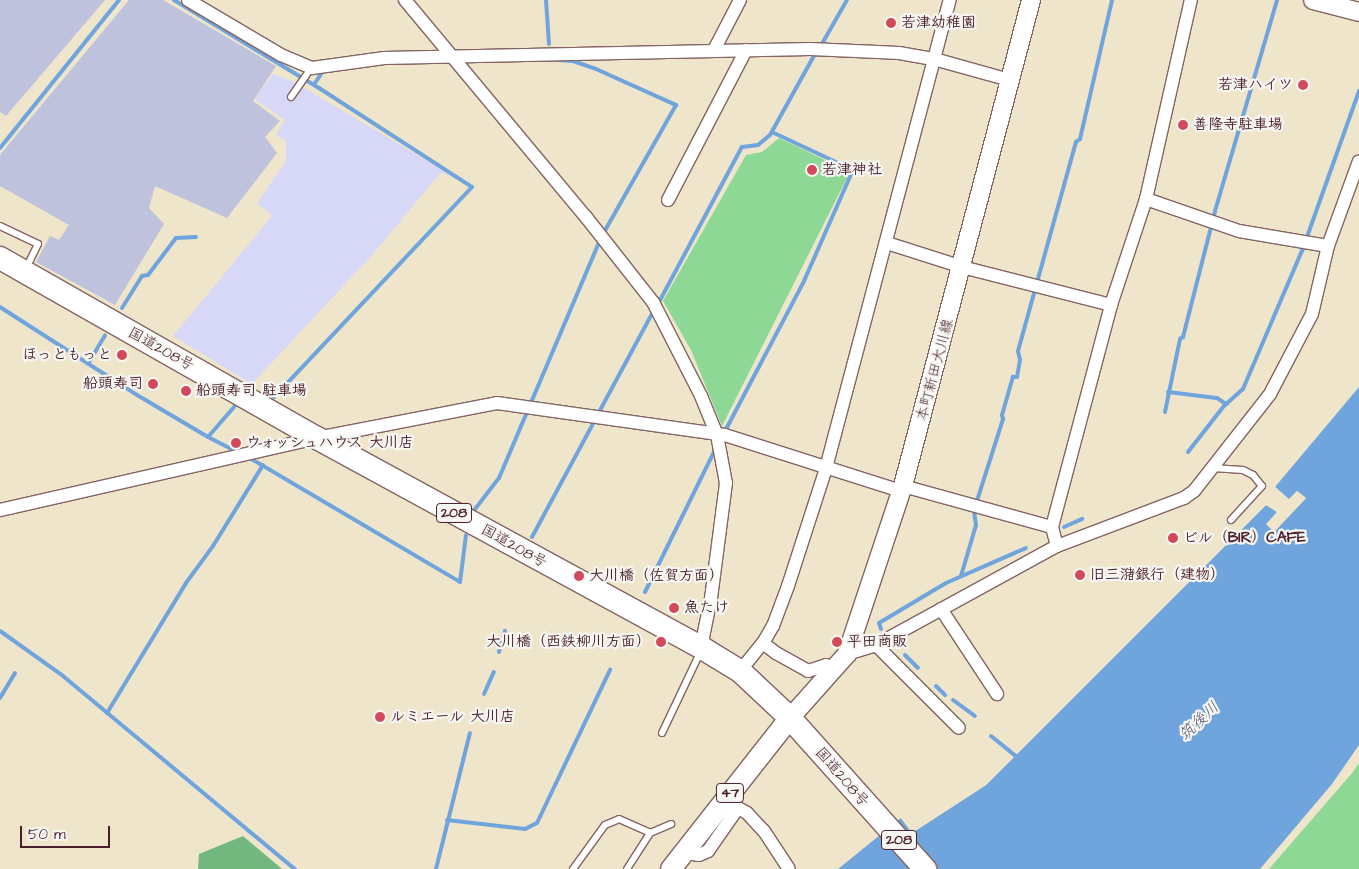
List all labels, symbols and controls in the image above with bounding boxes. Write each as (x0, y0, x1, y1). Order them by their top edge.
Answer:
place label: 若津幼稚園 (901, 14, 976, 32)
marker: 若津幼稚園 (885, 17, 897, 29)
place label: 若津ハイツ (1218, 76, 1293, 94)
marker: 若津ハイツ (1297, 79, 1309, 91)
place label: 善隆寺駐車場 (1193, 116, 1283, 134)
marker: 善隆寺駐車場 (1177, 119, 1189, 131)
place label: 若津神社 (822, 161, 882, 179)
marker: 若津神社 (806, 164, 818, 176)
street label: 本町新田大川線 (913, 317, 957, 423)
street label: 国道208号 (125, 323, 197, 375)
place label: ほっともっと (22, 346, 112, 364)
marker: ほっともっと (116, 349, 128, 361)
place label: 船頭寿司 (83, 375, 143, 393)
marker: 船頭寿司 (147, 378, 159, 390)
place label: 船頭寿司 駐車場 (196, 382, 307, 400)
marker: 船頭寿司 駐車場 (180, 385, 192, 397)
place label: ウォッシュハウス 大川店 (246, 434, 417, 452)
marker: ウォッシュハウス 大川店 (230, 437, 242, 449)
road number: 208 (435, 502, 473, 524)
street label: 国道208号 (478, 520, 550, 572)
place label: ビル（BIR）CAFE (1183, 529, 1306, 547)
marker: ビル（BIR）CAFE (1167, 532, 1179, 544)
place label: 旧三潴銀行（建物） (1090, 566, 1225, 584)
place label: 大川橋（佐賀方面） (589, 567, 724, 585)
marker: 旧三潴銀行（建物） (1074, 569, 1086, 581)
marker: 大川橋（佐賀方面） (573, 570, 585, 582)
place label: 魚たけ (684, 599, 729, 617)
marker: 魚たけ (668, 602, 680, 614)
place label: 大川橋（西鉄柳川方面） (486, 633, 651, 651)
place label: 平田商販 (847, 633, 907, 651)
marker: 大川橋（西鉄柳川方面） (655, 636, 667, 648)
marker: 平田商販 (831, 636, 843, 648)
water label: 筑後川 (1175, 698, 1223, 744)
place label: ルミエール 大川店 (390, 708, 516, 726)
marker: ルミエール 大川店 (374, 711, 386, 723)
street label: 国道208号 (811, 744, 873, 810)
road number: 47 (715, 781, 745, 804)
scale bar (22, 816, 112, 848)
text: 50 m (28, 824, 66, 845)
road number: 208 (880, 828, 918, 852)

